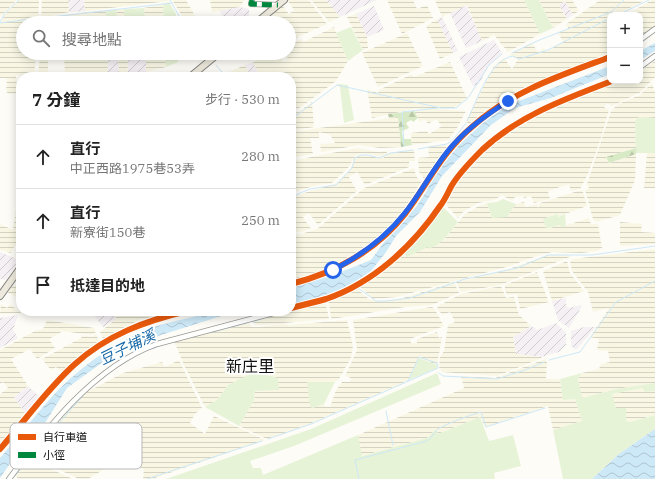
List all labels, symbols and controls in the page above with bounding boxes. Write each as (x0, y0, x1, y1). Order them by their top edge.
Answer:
map controls (607, 12, 643, 84)
button: + (607, 12, 643, 48)
search box (16, 16, 296, 60)
icon: search (30, 27, 52, 49)
text: 搜尋地點 (62, 30, 122, 49)
button: − (607, 48, 643, 84)
text: 7 分鐘 (32, 89, 80, 111)
text: 步行 · 530 m (205, 91, 280, 108)
route end (499, 92, 517, 110)
text: 直行 (70, 139, 100, 158)
icon: ahead (32, 146, 54, 168)
text: 280 m (241, 148, 280, 165)
text: 中正西路1975巷53弄 (70, 160, 195, 177)
text: 直行 (70, 203, 100, 222)
icon: ahead (32, 210, 54, 232)
text: 250 m (241, 212, 280, 229)
text: 新寮街150巷 (70, 224, 145, 241)
route start (324, 261, 342, 279)
icon: arrive (32, 274, 54, 296)
text: 抵達目的地 (70, 276, 145, 295)
water label: 豆子埔溪 (96, 324, 160, 369)
district label: 新庄里 (226, 356, 274, 376)
legend (10, 423, 142, 469)
text: 自行車道 (43, 430, 87, 444)
text: 小徑 (43, 448, 65, 462)

